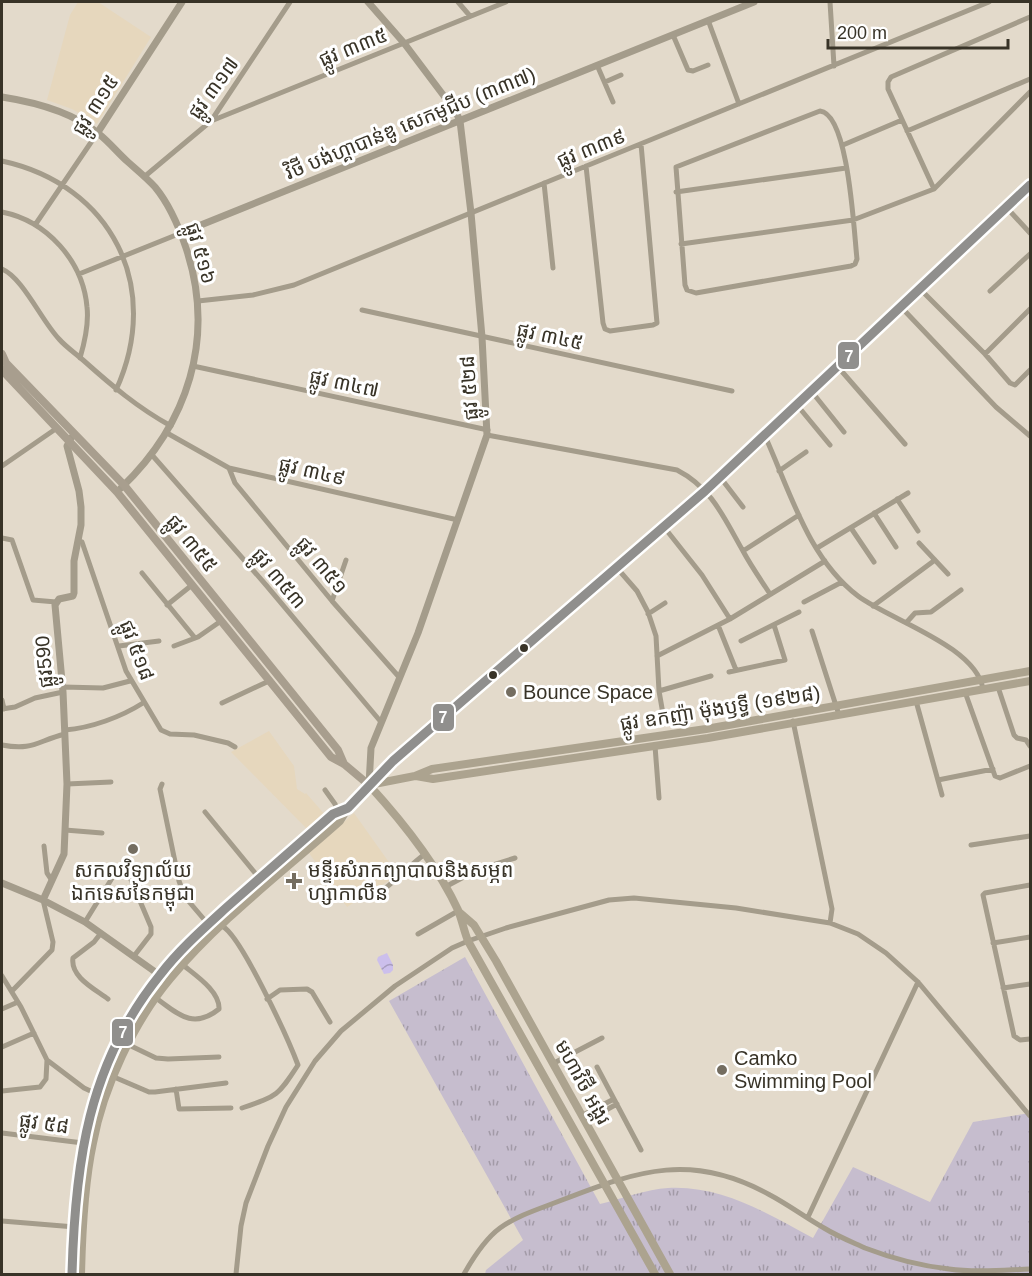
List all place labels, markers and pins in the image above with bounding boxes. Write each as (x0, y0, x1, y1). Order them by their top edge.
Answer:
unlabelled marker (518, 642, 530, 654)
unlabelled marker (487, 669, 499, 681)
place label: Bounce Space (523, 681, 653, 703)
marker: Bounce Space (504, 685, 518, 699)
marker: សកលវិទ្យាល័យ ឯកទេសនៃកម្ពុជា (126, 842, 140, 856)
place label: សកលវិទ្យាល័យ ឯកទេសនៃកម្ពុជា (71, 858, 195, 912)
place label: មន្ទីរសំរាកព្យាបាលនិងសម្ភព ហ្សាកាលីន (308, 859, 513, 905)
marker: មន្ទីរសំរាកព្យាបាលនិងសម្ភព ហ្សាកាលីន (285, 872, 303, 890)
place label: Camko Swimming Pool (734, 1047, 872, 1092)
marker: Camko Swimming Pool (715, 1063, 729, 1077)

